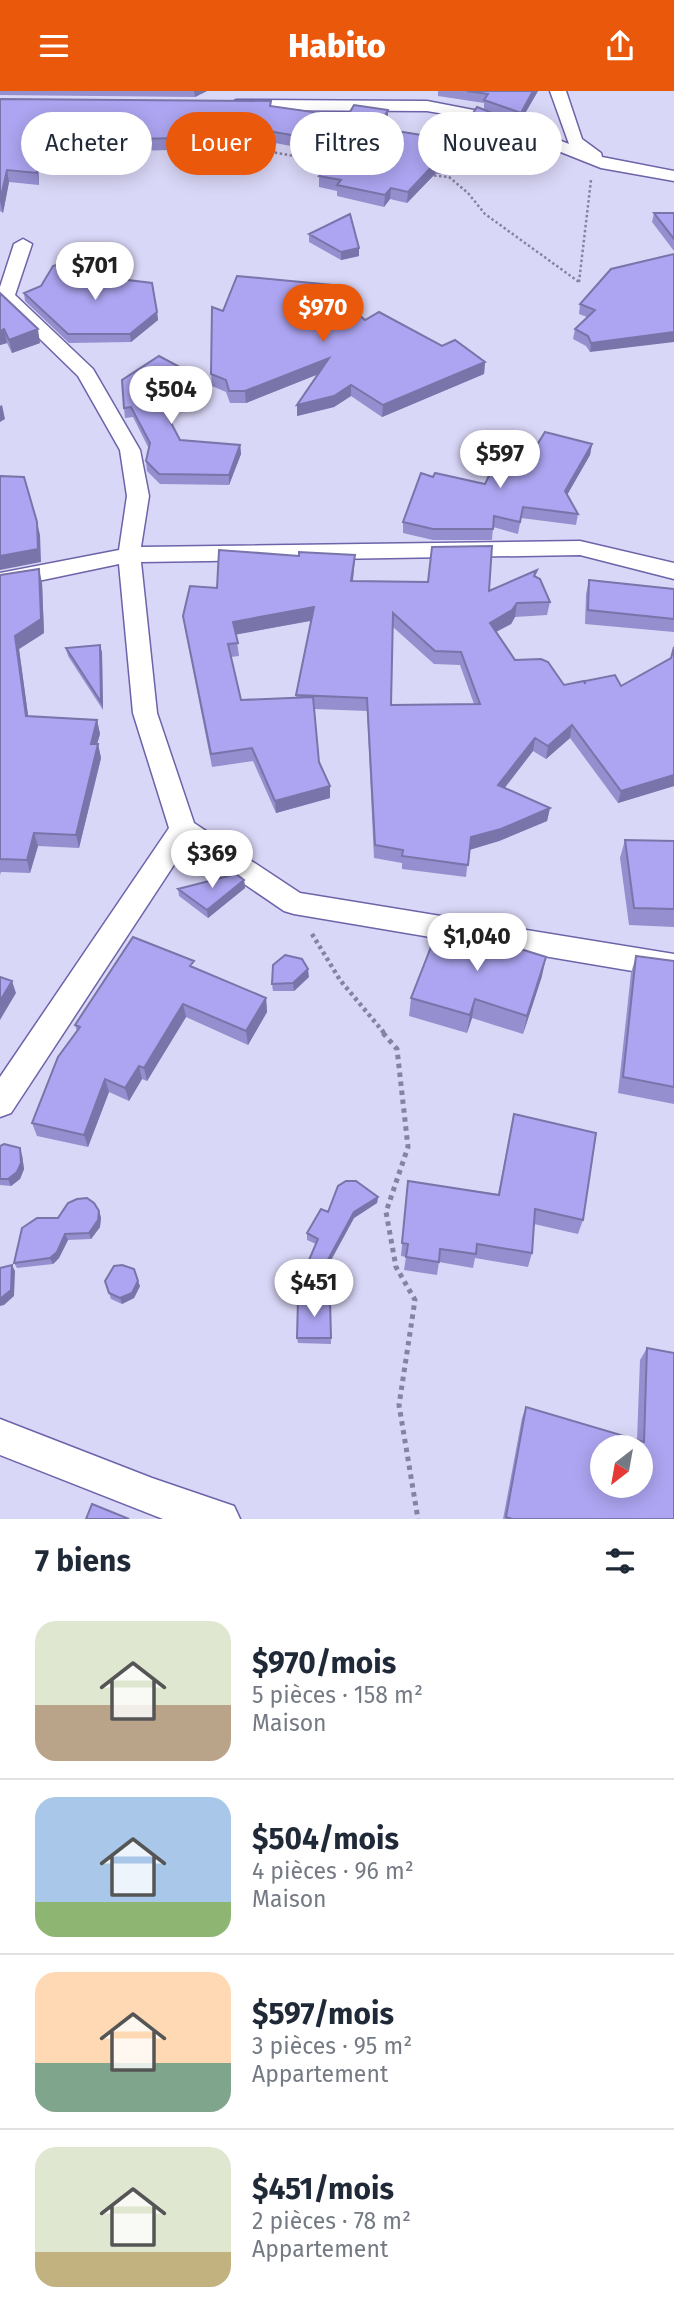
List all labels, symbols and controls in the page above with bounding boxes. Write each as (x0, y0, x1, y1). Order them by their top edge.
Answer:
icon: menu (35, 27, 73, 65)
text: Habito (288, 27, 386, 65)
icon: share (601, 27, 639, 65)
chip: Acheter (21, 112, 152, 175)
chip: Louer (166, 112, 276, 175)
chip: Filtres (290, 112, 404, 175)
chip: Nouveau (418, 112, 562, 175)
pin: $701 (54, 243, 136, 302)
text: $701 (72, 251, 118, 279)
pin: $970 (282, 285, 364, 344)
text: $970 (299, 293, 347, 321)
pin: $504 (130, 367, 212, 426)
text: $504 (145, 375, 197, 403)
pin: $597 (459, 431, 541, 490)
text: $597 (476, 439, 524, 467)
pin: $369 (171, 831, 253, 890)
text: $369 (187, 839, 237, 867)
pin: $1,040 (420, 913, 534, 973)
text: $1,040 (443, 922, 511, 950)
pin: $451 (273, 1259, 355, 1319)
text: $451 (290, 1268, 338, 1296)
north arrow (590, 1435, 653, 1498)
map controls (590, 1435, 653, 1498)
icon: filters (601, 1542, 639, 1580)
text: 7 biens (35, 1543, 131, 1579)
text: $970/mois (252, 1645, 396, 1681)
icon: home (91, 1649, 175, 1733)
text: 5 pièces · 158 m² (252, 1681, 423, 1709)
text: Maison (252, 1709, 327, 1737)
text: $504/mois (252, 1821, 399, 1857)
icon: home (91, 1825, 175, 1909)
text: 4 pièces · 96 m² (252, 1857, 414, 1885)
text: Maison (252, 1885, 327, 1913)
text: $597/mois (252, 1996, 394, 2032)
icon: home (91, 2000, 175, 2084)
text: 3 pièces · 95 m² (252, 2032, 412, 2060)
text: Appartement (252, 2060, 388, 2088)
text: $451/mois (252, 2171, 394, 2207)
icon: home (91, 2175, 175, 2259)
text: 2 pièces · 78 m² (252, 2207, 411, 2235)
text: Appartement (252, 2235, 388, 2263)

